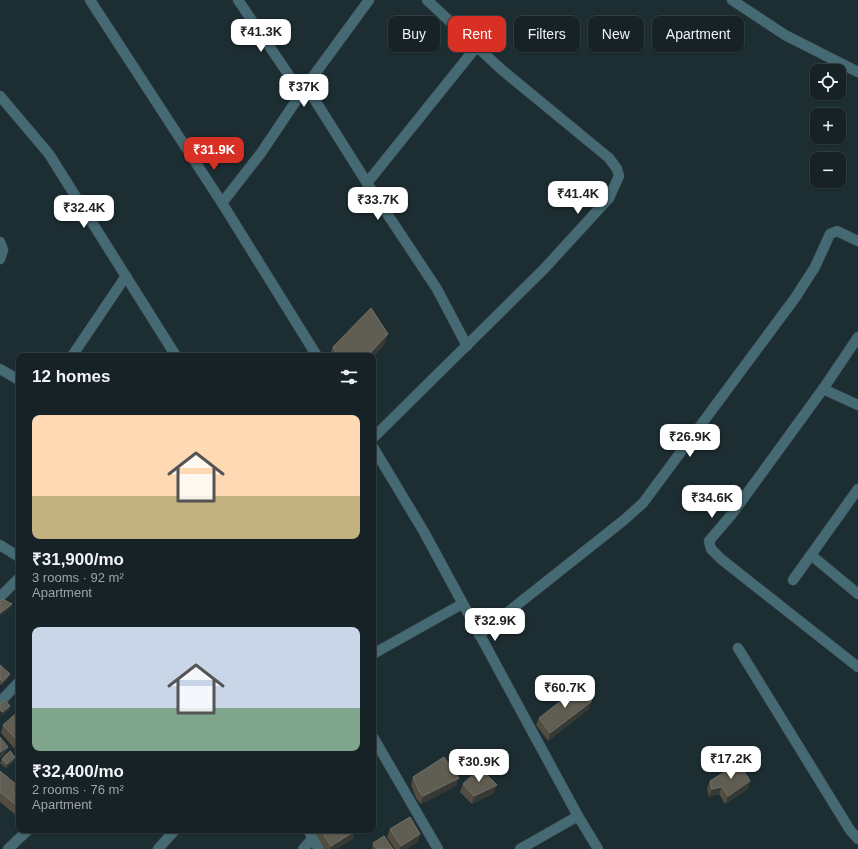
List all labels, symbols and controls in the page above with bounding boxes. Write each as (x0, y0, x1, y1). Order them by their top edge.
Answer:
chip: Buy (388, 16, 440, 52)
chip: Rent (448, 16, 506, 52)
chip: Filters (514, 16, 580, 52)
chip: New (588, 16, 644, 52)
chip: Apartment (652, 16, 744, 52)
pin: ₹41.3K (228, 19, 294, 53)
text: ₹41.3K (240, 24, 282, 39)
map controls (810, 64, 846, 188)
button: locate (810, 64, 846, 100)
pin: ₹37K (280, 74, 328, 108)
text: ₹37K (288, 79, 320, 94)
button: + (810, 108, 846, 144)
pin: ₹31.9K (181, 137, 247, 171)
text: ₹31.9K (193, 142, 235, 157)
button: − (810, 152, 846, 188)
pin: ₹41.4K (545, 181, 611, 215)
text: ₹41.4K (557, 186, 599, 201)
pin: ₹33.7K (345, 187, 411, 221)
text: ₹33.7K (357, 192, 399, 207)
pin: ₹32.4K (51, 195, 117, 229)
text: ₹32.4K (63, 200, 105, 215)
icon: filters (338, 366, 360, 388)
text: 12 homes (32, 367, 110, 386)
pin: ₹26.9K (657, 424, 723, 458)
text: ₹26.9K (669, 429, 711, 444)
icon: home (160, 441, 232, 513)
pin: ₹34.6K (679, 485, 745, 519)
text: ₹34.6K (691, 490, 733, 505)
text: ₹31,900/mo (32, 550, 124, 569)
text: 3 rooms · 92 m² (32, 570, 124, 585)
text: Apartment (32, 585, 92, 600)
pin: ₹32.9K (462, 608, 528, 642)
text: ₹32.9K (474, 613, 516, 628)
icon: home (160, 653, 232, 725)
pin: ₹60.7K (532, 675, 598, 709)
text: ₹60.7K (544, 680, 586, 695)
pin: ₹17.2K (698, 746, 764, 780)
pin: ₹30.9K (446, 749, 512, 783)
text: ₹17.2K (710, 751, 752, 766)
text: ₹30.9K (458, 754, 500, 769)
text: ₹32,400/mo (32, 762, 124, 781)
text: 2 rooms · 76 m² (32, 782, 124, 797)
text: Apartment (32, 797, 92, 812)

